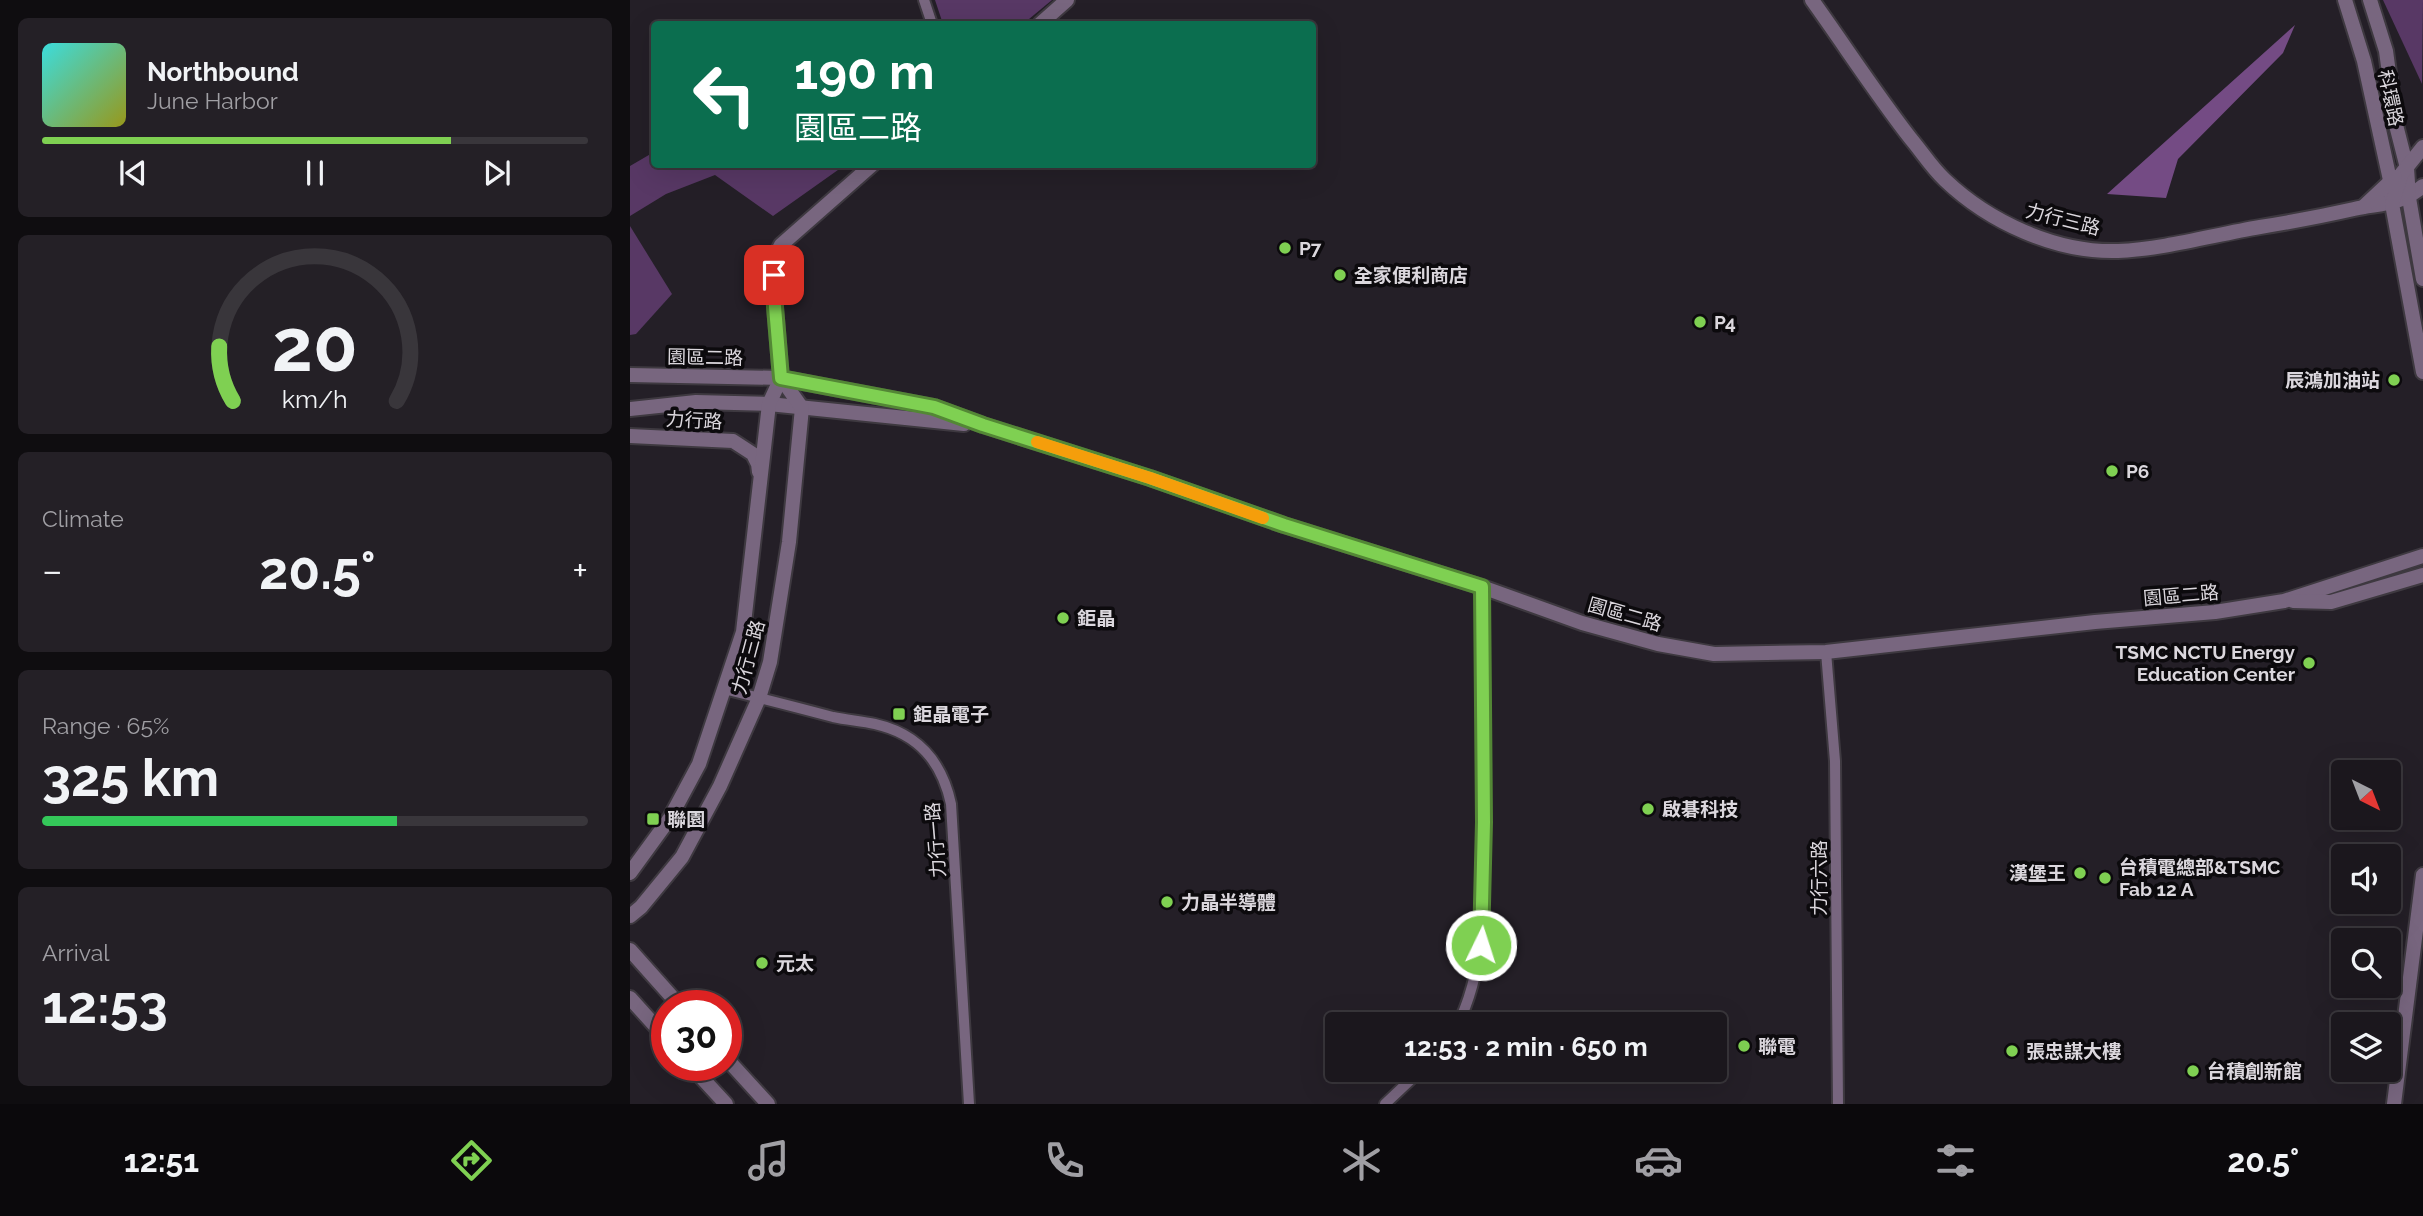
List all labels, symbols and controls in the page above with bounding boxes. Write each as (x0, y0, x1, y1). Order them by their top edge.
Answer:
text: 190 m (794, 43, 935, 100)
icon: left (679, 49, 770, 140)
text: Northbound (147, 57, 299, 87)
street label: 科環路 (2374, 68, 2408, 128)
text: June Harbor (147, 87, 278, 114)
text: 園區二路 (794, 109, 922, 146)
icon: previous (114, 154, 152, 192)
icon: pause (296, 154, 334, 192)
icon: next (478, 154, 516, 192)
street label: 力行三路 (2023, 199, 2103, 239)
place label: P7 (1299, 237, 1322, 259)
marker: P7 (1277, 240, 1293, 256)
pin (744, 245, 804, 305)
icon: arrive (755, 256, 793, 294)
place label: 全家便利商店 (1354, 264, 1468, 286)
marker: 全家便利商店 (1332, 267, 1348, 283)
text: 20 (272, 303, 358, 388)
place label: P4 (1714, 311, 1736, 333)
marker: P4 (1692, 314, 1708, 330)
street label: 園區二路 (667, 345, 743, 369)
place label: 辰鴻加油站 (2285, 369, 2380, 391)
marker: 辰鴻加油站 (2386, 372, 2402, 388)
text: km/h (282, 384, 348, 414)
street label: 力行路 (665, 408, 723, 432)
place label: P6 (2126, 460, 2149, 482)
marker: P6 (2104, 463, 2120, 479)
text: Climate (42, 505, 124, 532)
text: 20.5° (259, 540, 376, 601)
text: − (42, 548, 62, 593)
text: + (572, 548, 588, 593)
street label: 園區二路 (2142, 581, 2220, 609)
street label: 園區二路 (1585, 593, 1665, 635)
place label: 鉅晶 (1077, 607, 1115, 629)
marker: 鉅晶 (1055, 610, 1071, 626)
street label: 力行三路 (728, 617, 768, 697)
place label: TSMC NCTU Energy Education Center (2115, 641, 2296, 685)
marker: TSMC NCTU Energy Education Center (2301, 655, 2317, 671)
place label: 鉅晶電子 (913, 703, 989, 725)
marker: 鉅晶電子 (891, 706, 907, 722)
text: Range · 65% (42, 712, 169, 739)
text: 325 km (42, 747, 219, 808)
north arrow (2331, 760, 2401, 830)
map controls (2331, 760, 2401, 1082)
place label: 啟碁科技 (1662, 798, 1738, 820)
street label: 力行一路 (921, 801, 949, 879)
marker: 啟碁科技 (1640, 801, 1656, 817)
place label: 聯園 (667, 808, 705, 830)
marker: 聯園 (645, 811, 661, 827)
street label: 力行六路 (1808, 840, 1830, 916)
button: sound (2331, 844, 2401, 914)
place label: 台積電總部&TSMC Fab 12 A (2119, 856, 2280, 900)
place label: 漢堡王 (2009, 862, 2066, 884)
marker: 漢堡王 (2072, 865, 2088, 881)
marker: 台積電總部&TSMC Fab 12 A (2097, 870, 2113, 886)
place label: 力晶半導體 (1181, 891, 1276, 913)
marker: 力晶半導體 (1159, 894, 1175, 910)
position arrow (1444, 908, 1518, 982)
button: search (2331, 928, 2401, 998)
text: Arrival (42, 939, 109, 966)
place label: 元太 (776, 952, 814, 974)
marker: 元太 (754, 955, 770, 971)
text: 12:53 (42, 974, 168, 1035)
speed limit sign: 30 (651, 990, 742, 1081)
button: layers (2331, 1012, 2401, 1082)
text: 12:53 · 2 min · 650 m (1404, 1032, 1648, 1062)
place label: 聯電 (1758, 1035, 1796, 1057)
marker: 聯電 (1736, 1038, 1752, 1054)
place label: 張忠謀大樓 (2026, 1040, 2121, 1062)
marker: 張忠謀大樓 (2004, 1043, 2020, 1059)
place label: 台積創新館 (2207, 1060, 2302, 1082)
marker: 台積創新館 (2185, 1063, 2201, 1079)
icon: directions (447, 1136, 496, 1185)
icon: music (744, 1136, 793, 1185)
icon: phone (1040, 1136, 1089, 1185)
icon: climate (1337, 1136, 1386, 1185)
icon: car (1634, 1136, 1683, 1185)
icon: filters (1931, 1136, 1980, 1185)
text: 12:51 (124, 1142, 199, 1179)
text: 20.5° (2227, 1142, 2299, 1179)

